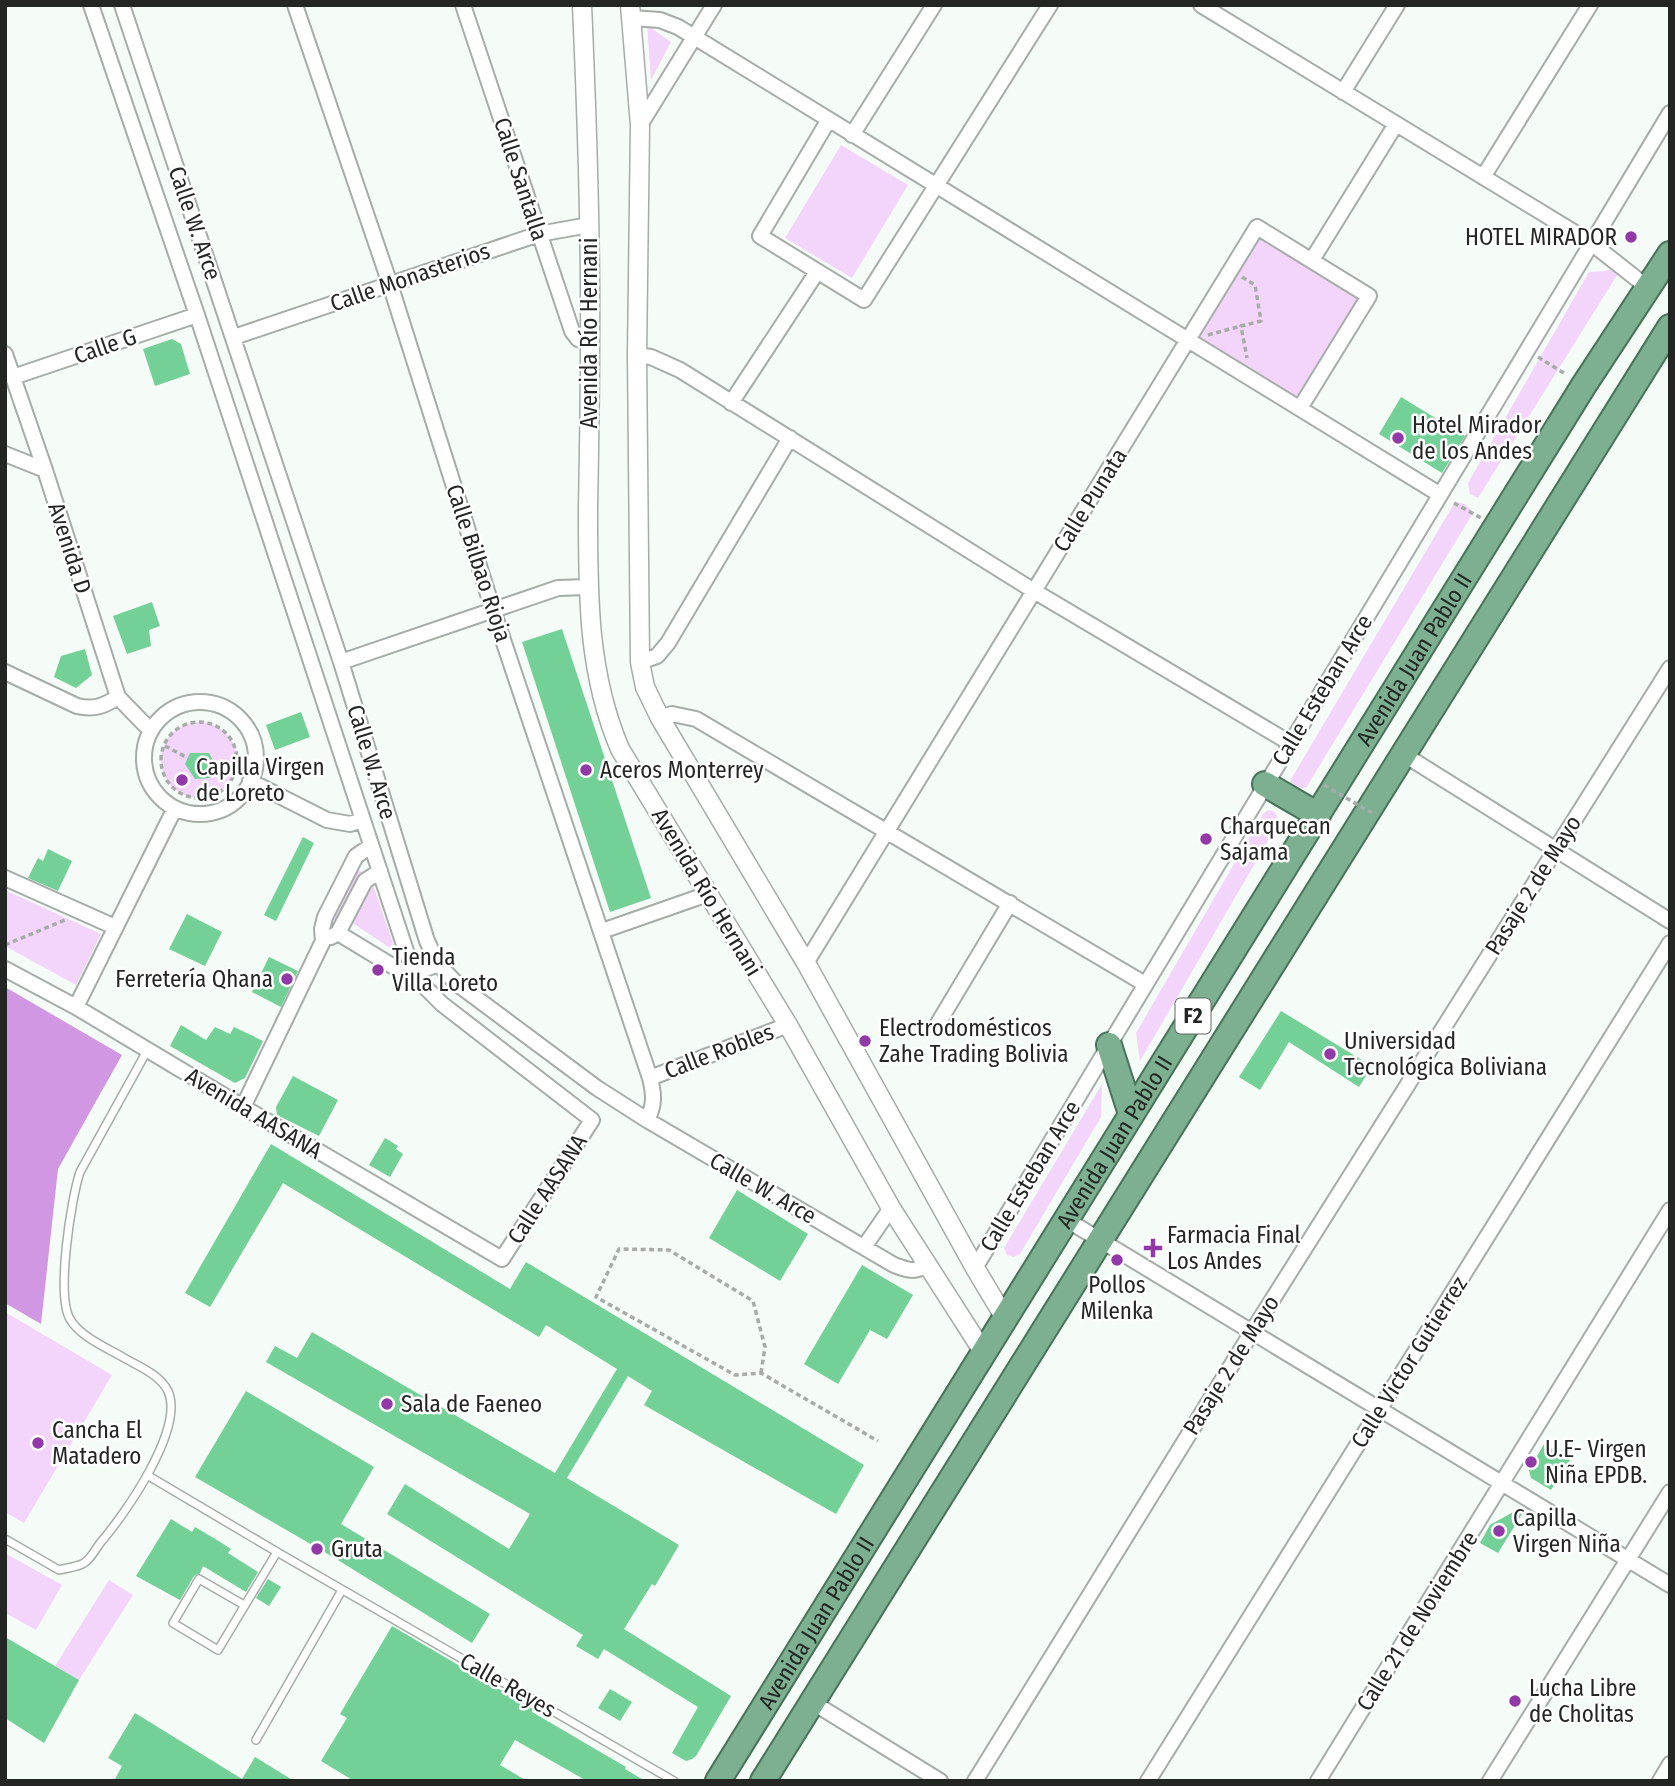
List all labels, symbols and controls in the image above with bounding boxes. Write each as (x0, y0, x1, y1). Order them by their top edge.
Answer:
street label: Calle Santalla (488, 114, 554, 244)
street label: Calle W. Arce (162, 162, 228, 284)
place label: HOTEL MIRADOR (1465, 223, 1617, 251)
marker: HOTEL MIRADOR (1623, 229, 1639, 245)
street label: Calle Monasterios (326, 237, 494, 317)
street label: Avenida Río Hernani (575, 238, 603, 429)
street label: Calle G (70, 322, 140, 370)
place label: Hotel Mirador de los Andes (1412, 411, 1541, 465)
marker: Hotel Mirador de los Andes (1390, 430, 1406, 446)
street label: Calle Punata (1047, 443, 1133, 557)
street label: Calle Bilbao Rioja (440, 481, 518, 645)
street label: Avenida D (42, 499, 98, 597)
street label: Avenida Juan Pablo II (1350, 568, 1478, 751)
street label: Calle Esteban Arce (1266, 609, 1378, 771)
street label: Calle W. Arce (341, 701, 403, 823)
place label: Capilla Virgen de Loreto (196, 753, 325, 807)
place label: Aceros Monterrey (600, 756, 764, 784)
marker: Aceros Monterrey (578, 762, 594, 778)
marker: Capilla Virgen de Loreto (174, 772, 190, 788)
street label: Avenida Río Hernani (646, 803, 768, 981)
street label: Pasaje 2 de Mayo (1479, 810, 1587, 960)
place label: Charquecan Sajama (1220, 812, 1331, 866)
marker: Charquecan Sajama (1198, 831, 1214, 847)
place label: Tienda Villa Loreto (392, 943, 498, 997)
marker: Tienda Villa Loreto (370, 962, 386, 978)
place label: Ferretería Qhana (115, 965, 273, 993)
marker: Ferretería Qhana (279, 971, 295, 987)
road number: F2 (1176, 998, 1210, 1034)
place label: Electrodomésticos Zahe Trading Bolivia (879, 1014, 1069, 1068)
street label: Calle Robles (660, 1017, 778, 1085)
place label: Universidad Tecnológica Boliviana (1344, 1027, 1547, 1081)
marker: Electrodomésticos Zahe Trading Bolivia (857, 1033, 873, 1049)
marker: Universidad Tecnológica Boliviana (1322, 1046, 1338, 1062)
street label: Avenida Juan Pablo II (1050, 1051, 1178, 1233)
street label: Avenida AASANA (181, 1061, 327, 1165)
street label: Calle Esteban Arce (974, 1095, 1086, 1257)
street label: Calle AASANA (501, 1129, 593, 1249)
street label: Calle W. Arce (705, 1146, 821, 1230)
place label: Farmacia Final Los Andes (1167, 1221, 1301, 1275)
marker: Farmacia Final Los Andes (1145, 1240, 1161, 1256)
marker: Pollos Milenka (1109, 1252, 1125, 1268)
place label: Pollos Milenka (1080, 1271, 1154, 1325)
street label: Calle Victor Gutierrez (1345, 1271, 1473, 1453)
street label: Pasaje 2 de Mayo (1177, 1290, 1285, 1440)
place label: Sala de Faeneo (401, 1390, 542, 1418)
marker: Sala de Faeneo (379, 1396, 395, 1412)
place label: Cancha El Matadero (52, 1416, 142, 1470)
marker: Cancha El Matadero (30, 1435, 46, 1451)
place label: U.E- Virgen Niña EPDB. (1545, 1435, 1647, 1489)
marker: U.E- Virgen Niña EPDB. (1523, 1454, 1539, 1470)
place label: Capilla Virgen Niña (1513, 1504, 1621, 1558)
marker: Capilla Virgen Niña (1491, 1523, 1507, 1539)
street label: Calle 21 de Noviembre (1350, 1526, 1484, 1716)
street label: Avenida Juan Pablo II (752, 1532, 880, 1714)
place label: Gruta (331, 1535, 383, 1563)
marker: Gruta (309, 1541, 325, 1557)
street label: Calle Reyes (455, 1646, 561, 1724)
place label: Lucha Libre de Cholitas (1529, 1674, 1636, 1728)
marker: Lucha Libre de Cholitas (1507, 1693, 1523, 1709)

